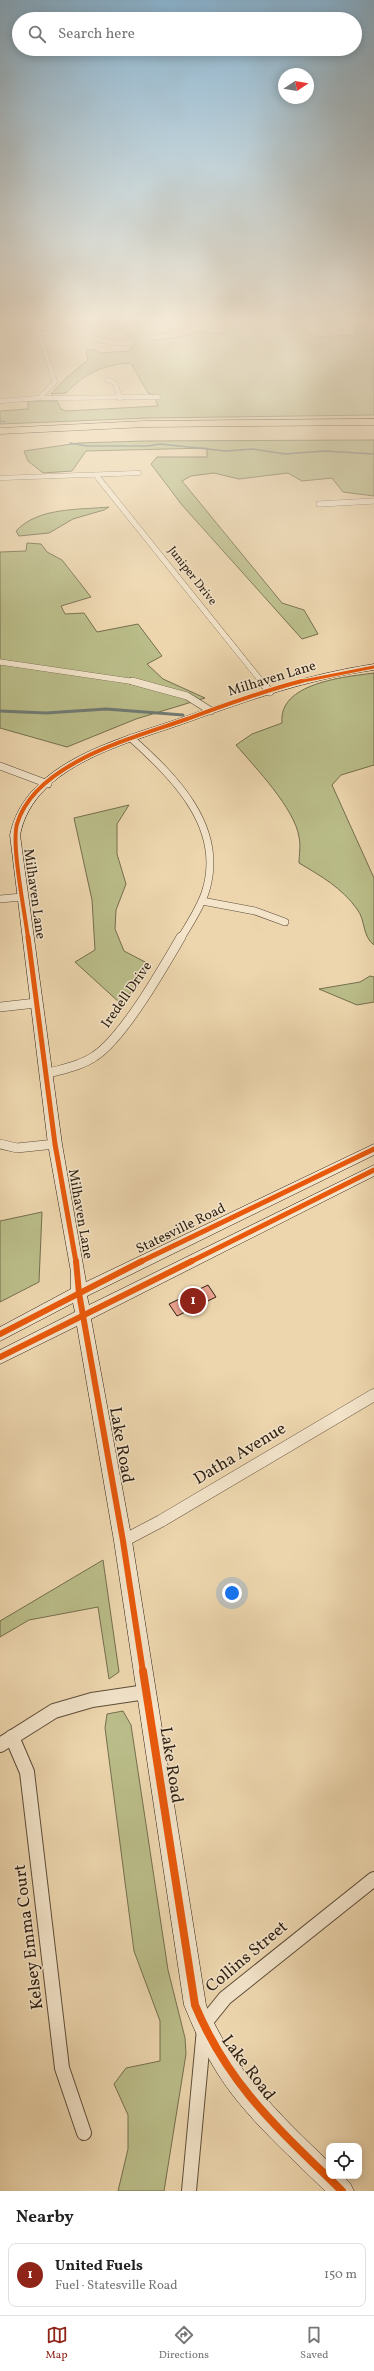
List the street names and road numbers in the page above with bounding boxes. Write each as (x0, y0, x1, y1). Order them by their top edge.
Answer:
street label: Juniper Drive (164, 543, 220, 609)
street label: Milhaven Lane (226, 656, 319, 701)
street label: Milhaven Lane (18, 848, 50, 941)
street label: Iredell Drive (97, 958, 157, 1032)
street label: Milhaven Lane (63, 1167, 97, 1261)
street label: Statesville Road (133, 1199, 229, 1259)
street label: Lake Road (103, 1405, 139, 1485)
street label: Datha Avenue (189, 1417, 291, 1491)
street label: Lake Road (154, 1725, 188, 1805)
street label: Kelsey Emma Court (9, 1863, 49, 2011)
street label: Collins Street (201, 1916, 293, 1998)
street label: Lake Road (216, 2030, 280, 2106)

